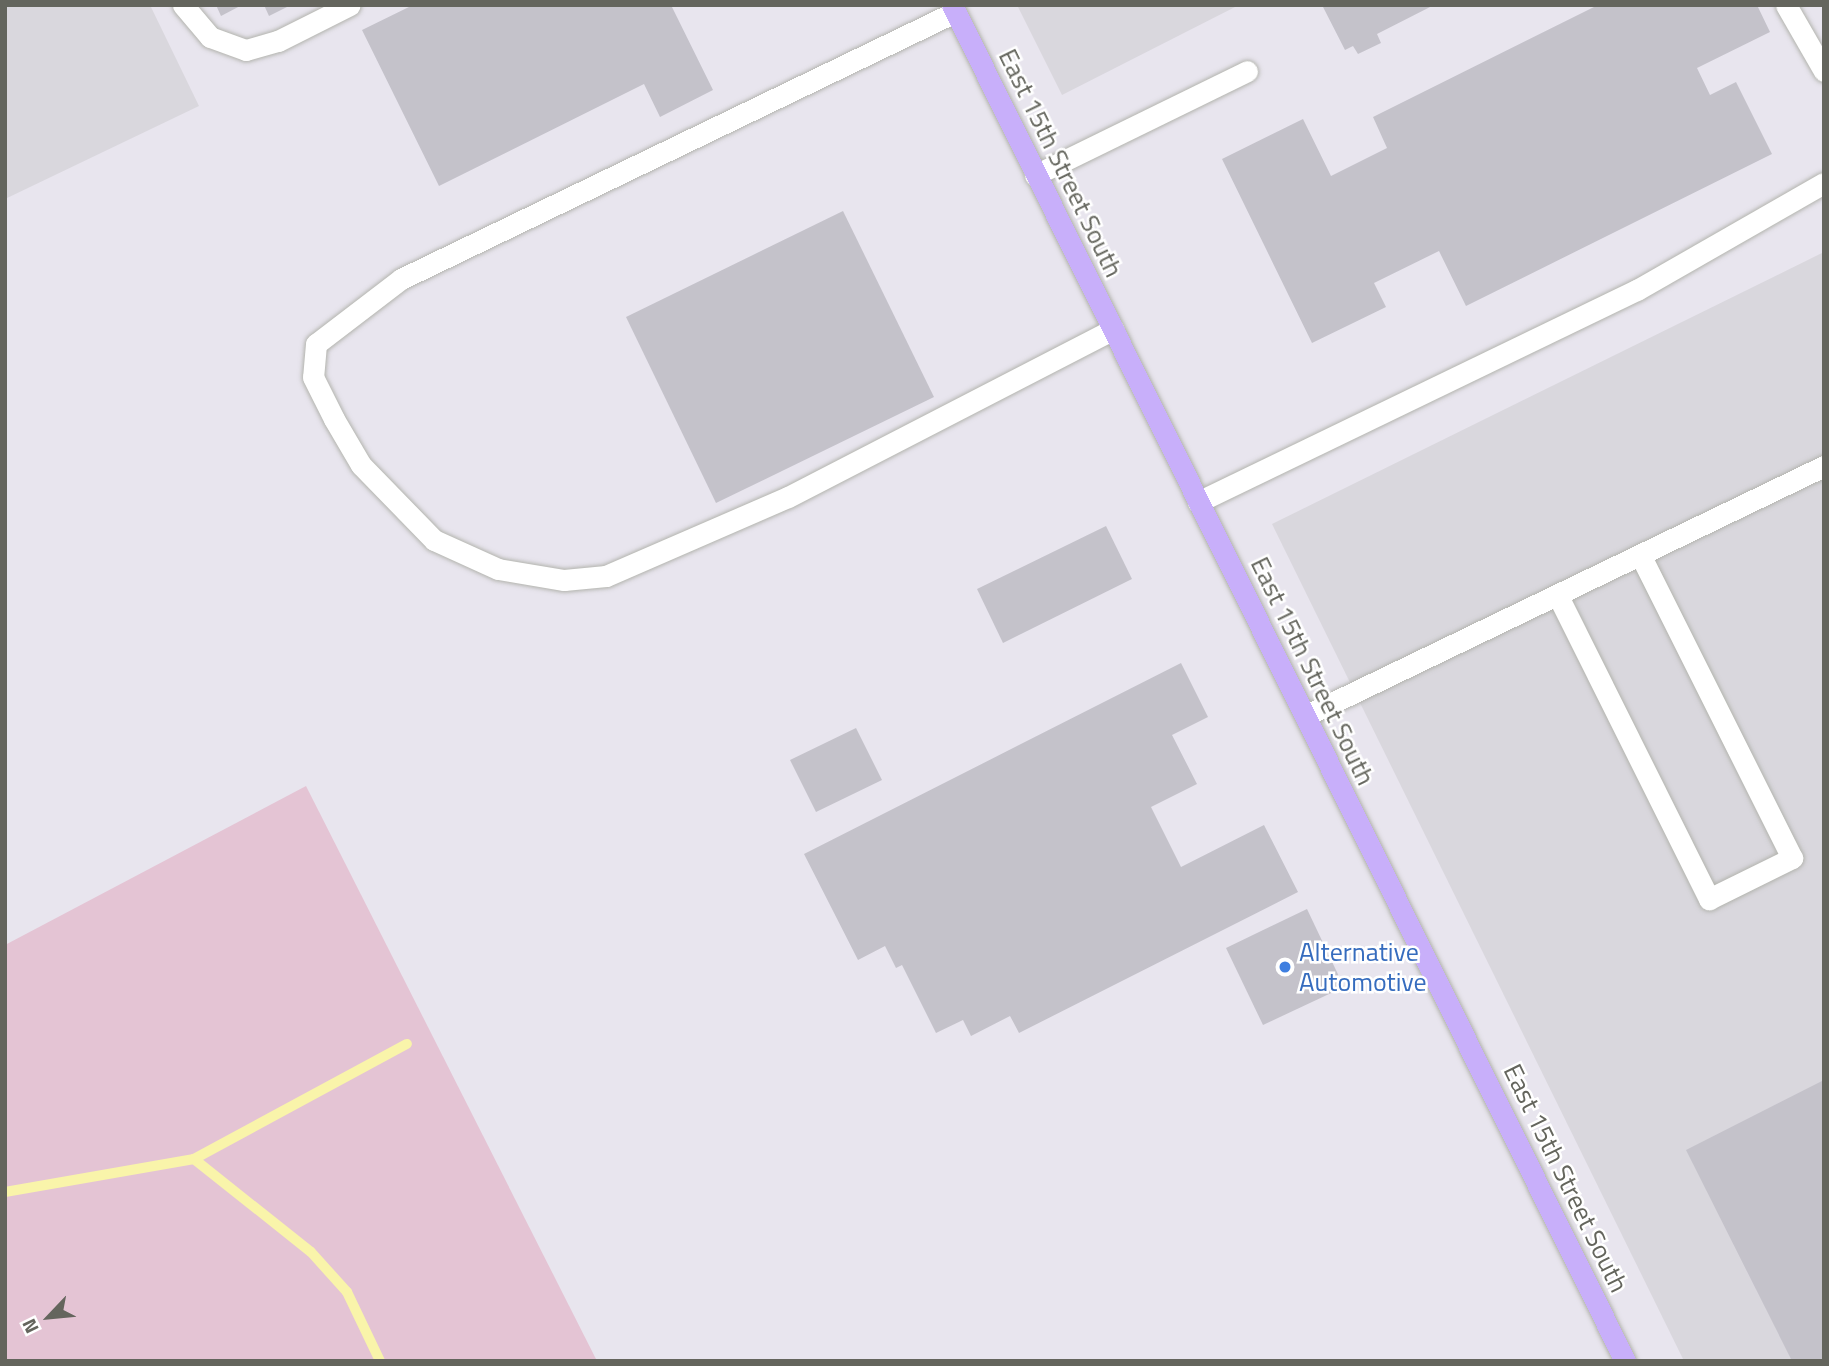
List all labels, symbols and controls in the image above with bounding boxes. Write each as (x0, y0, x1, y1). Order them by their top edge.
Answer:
street label: East 15th Street South (992, 44, 1130, 282)
street label: East 15th Street South (1244, 552, 1382, 790)
place label: Alternative Automotive (1299, 936, 1427, 998)
marker: Alternative Automotive (1277, 959, 1293, 975)
street label: East 15th Street South (1497, 1059, 1635, 1297)
north arrow (14, 1282, 84, 1352)
text: N (14, 1314, 46, 1339)

